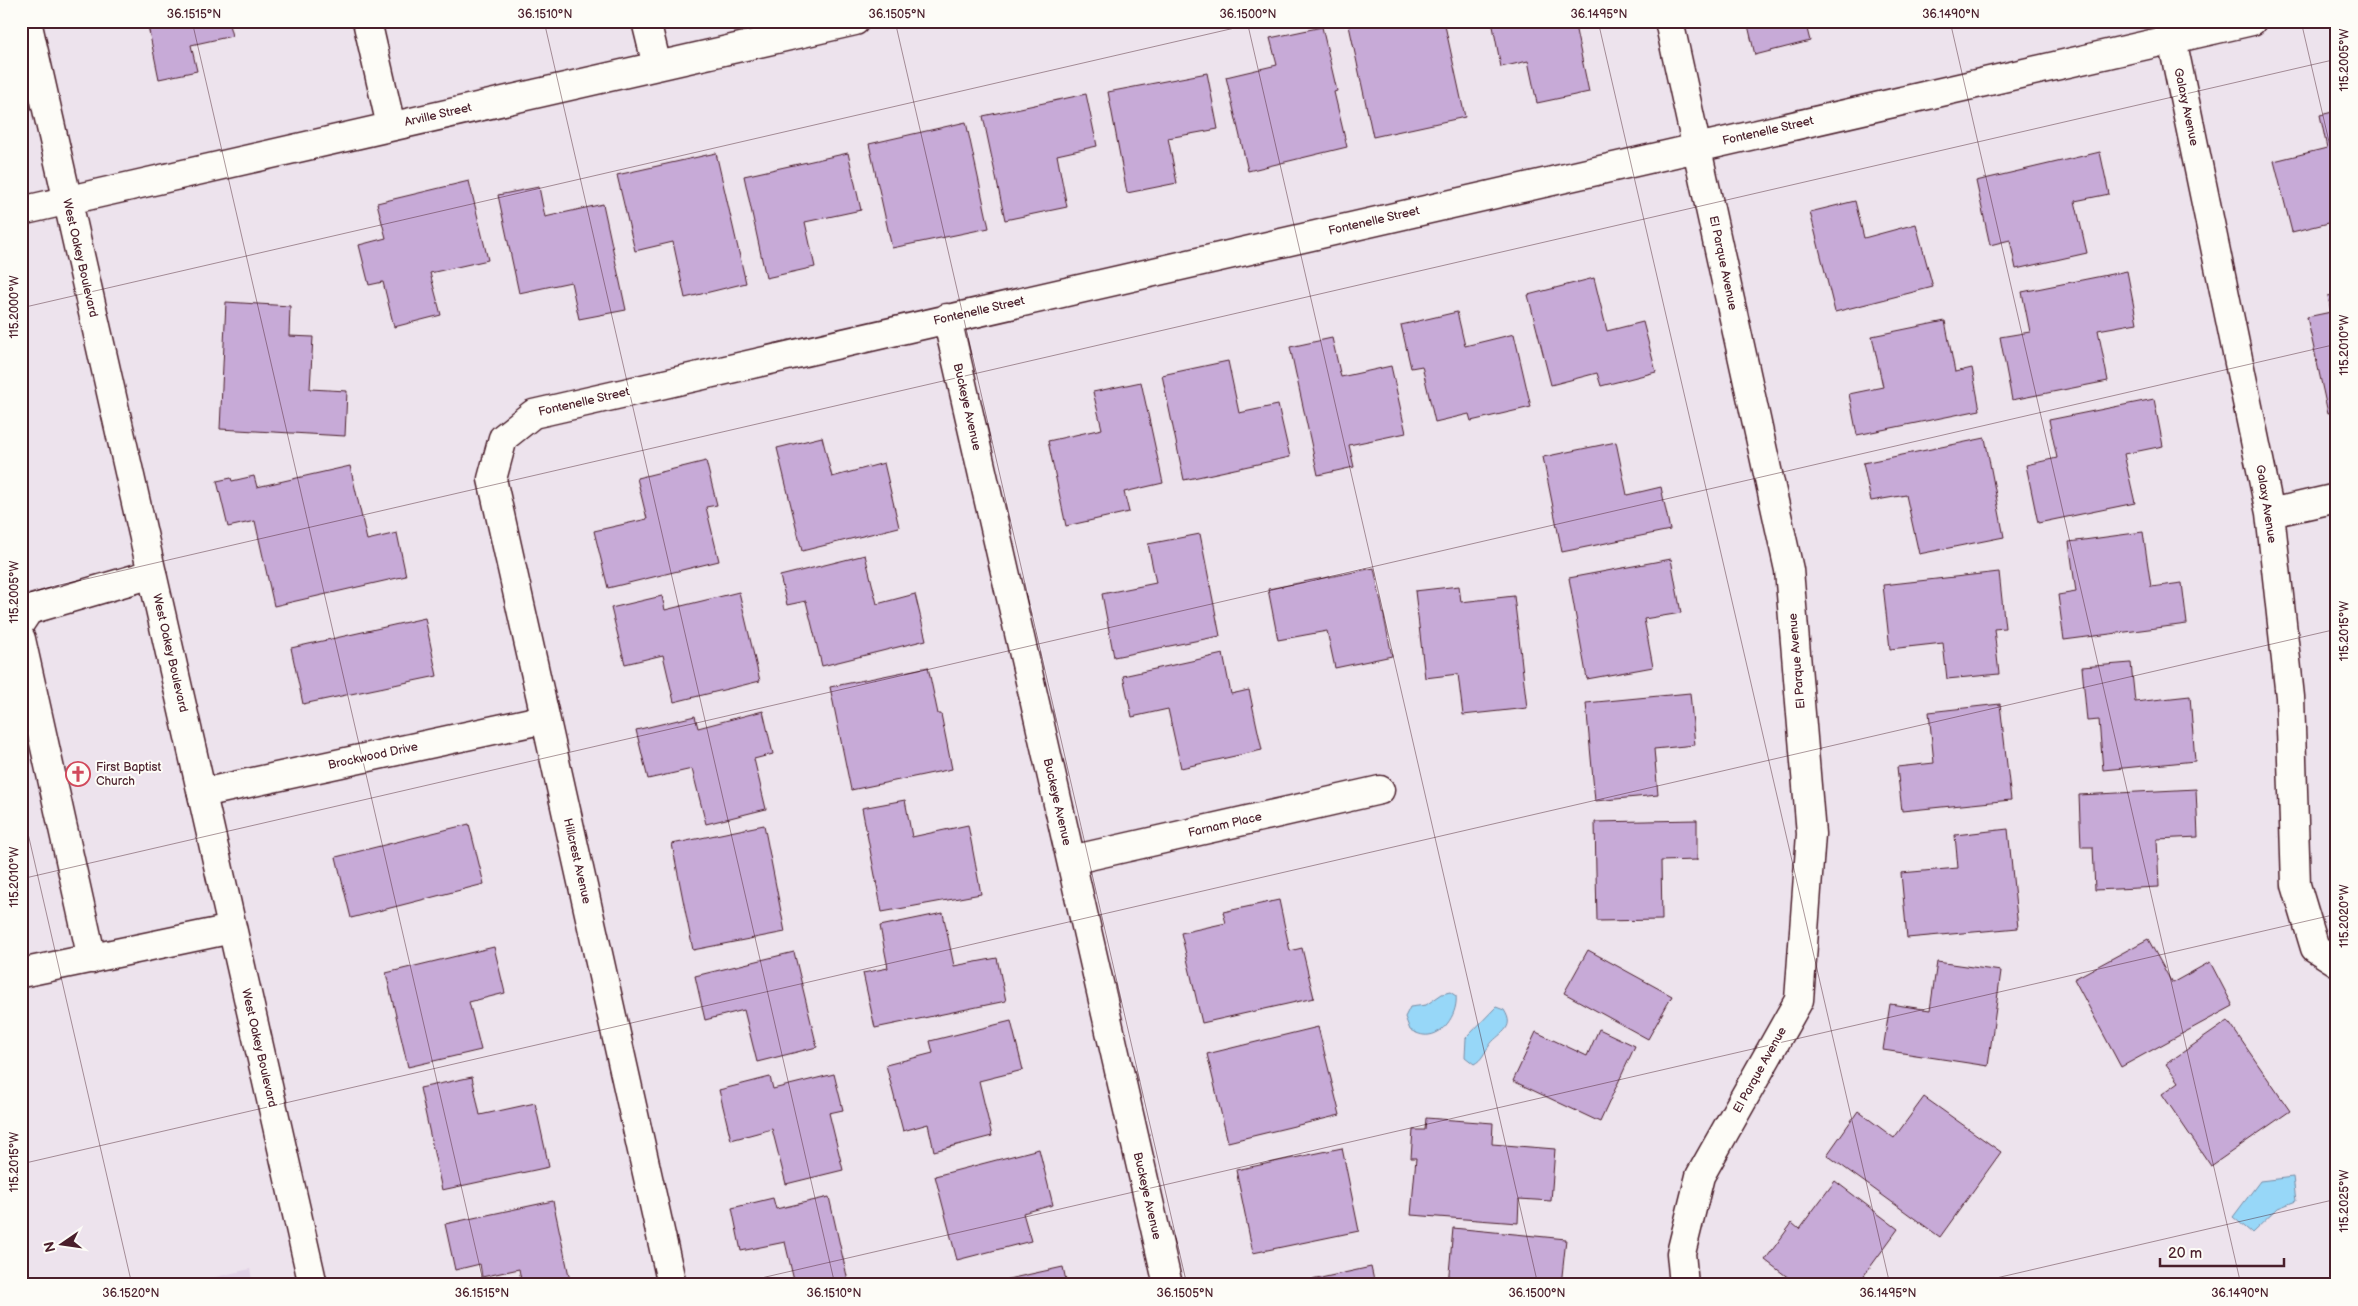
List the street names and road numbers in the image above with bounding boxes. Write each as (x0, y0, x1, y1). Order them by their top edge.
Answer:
street label: Galaxy Avenue (2170, 67, 2202, 147)
street label: Arville Street (403, 100, 473, 130)
street label: Fontenelle Street (1721, 113, 1815, 149)
street label: West Oakey Boulevard (59, 197, 101, 319)
street label: Fontenelle Street (1327, 203, 1421, 239)
street label: El Parque Avenue (1706, 214, 1740, 312)
street label: Fontenelle Street (932, 293, 1026, 329)
street label: Buckeye Avenue (950, 362, 984, 452)
street label: Fontenelle Street (537, 384, 631, 420)
street label: Galaxy Avenue (2252, 464, 2280, 544)
street label: West Oakey Boulevard (149, 592, 191, 714)
street label: El Parque Avenue (1785, 612, 1809, 710)
street label: Brockwood Drive (327, 739, 419, 773)
street label: Buckeye Avenue (1040, 757, 1074, 847)
street label: Farnam Place (1187, 809, 1263, 841)
street label: Hillcrest Avenue (560, 817, 594, 905)
street label: West Oakey Boulevard (238, 987, 280, 1109)
street label: El Parque Avenue (1730, 1024, 1790, 1116)
street label: Buckeye Avenue (1130, 1151, 1164, 1241)

